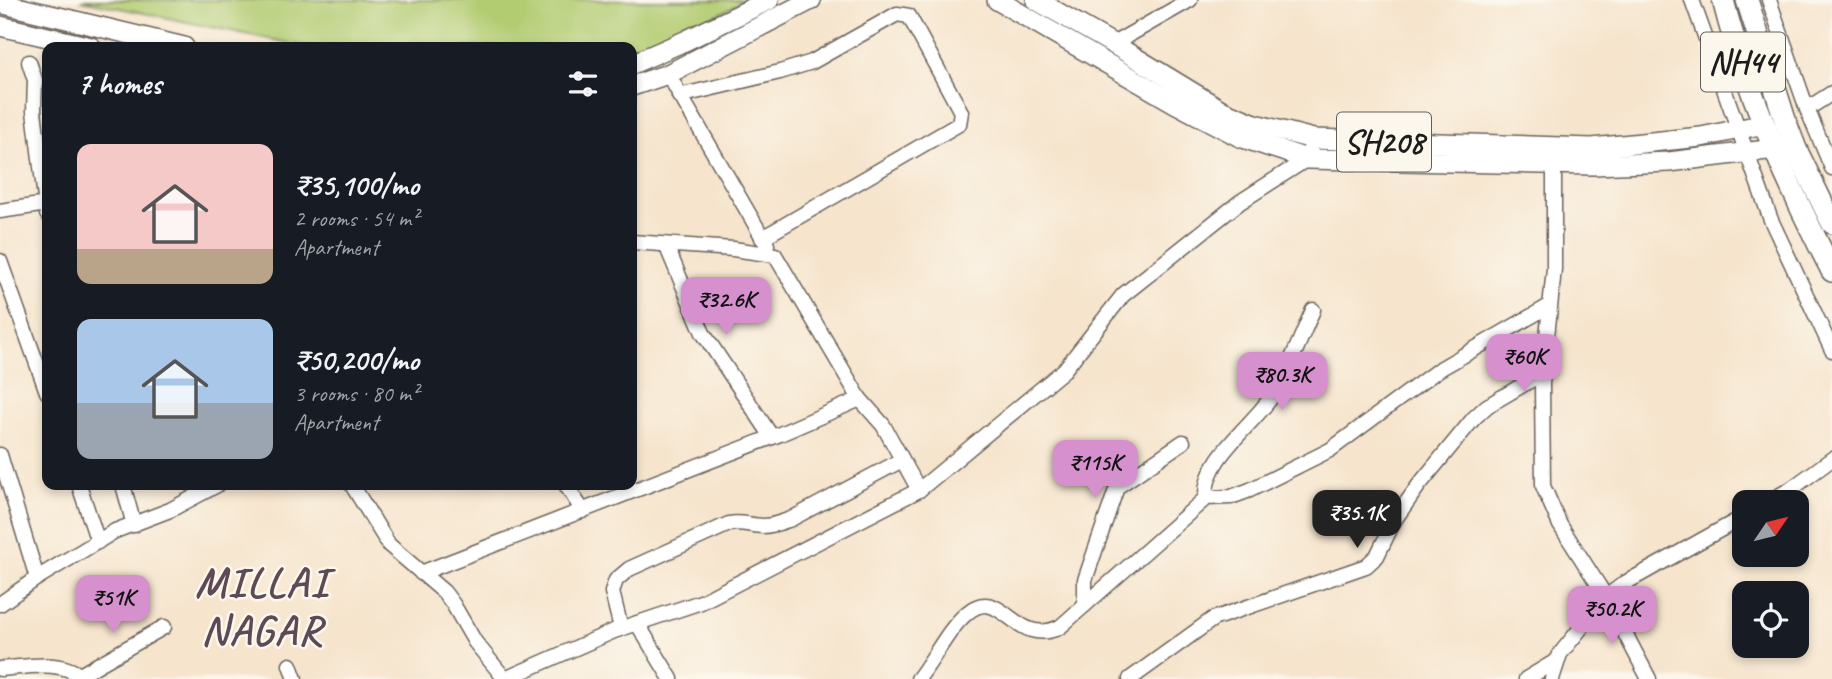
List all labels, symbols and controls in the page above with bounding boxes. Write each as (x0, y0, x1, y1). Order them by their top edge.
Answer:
road number: NH44 (1701, 32, 1785, 92)
text: 7 homes (77, 65, 162, 103)
icon: filters (564, 65, 602, 103)
road number: SH208 (1337, 112, 1431, 172)
text: ₹35,100/mo (294, 166, 419, 204)
icon: home (133, 172, 217, 256)
text: 2 rooms · 54 m² (294, 204, 418, 233)
text: Apartment (294, 233, 379, 262)
pin: ₹32.6K (669, 278, 783, 337)
text: ₹32.6K (697, 285, 755, 314)
pin: ₹60K (1483, 334, 1565, 394)
text: ₹50,200/mo (294, 341, 419, 379)
text: ₹60K (1502, 342, 1546, 371)
icon: home (133, 347, 217, 431)
pin: ₹80.3K (1225, 352, 1339, 412)
text: ₹80.3K (1253, 360, 1311, 389)
text: 3 rooms · 80 m² (294, 379, 418, 408)
text: Apartment (294, 408, 379, 437)
pin: ₹115K (1046, 440, 1144, 500)
text: ₹115K (1069, 448, 1121, 477)
pin: ₹35.1K (1300, 490, 1414, 550)
north arrow (1732, 490, 1810, 567)
map controls (1732, 490, 1809, 658)
text: ₹35.1K (1328, 498, 1386, 527)
district label: MILLAI NAGAR (195, 556, 336, 657)
pin: ₹51K (72, 576, 154, 635)
button: locate (1732, 581, 1809, 658)
text: ₹51K (92, 583, 134, 612)
pin: ₹50.2K (1555, 586, 1669, 646)
text: ₹50.2K (1583, 594, 1641, 623)

